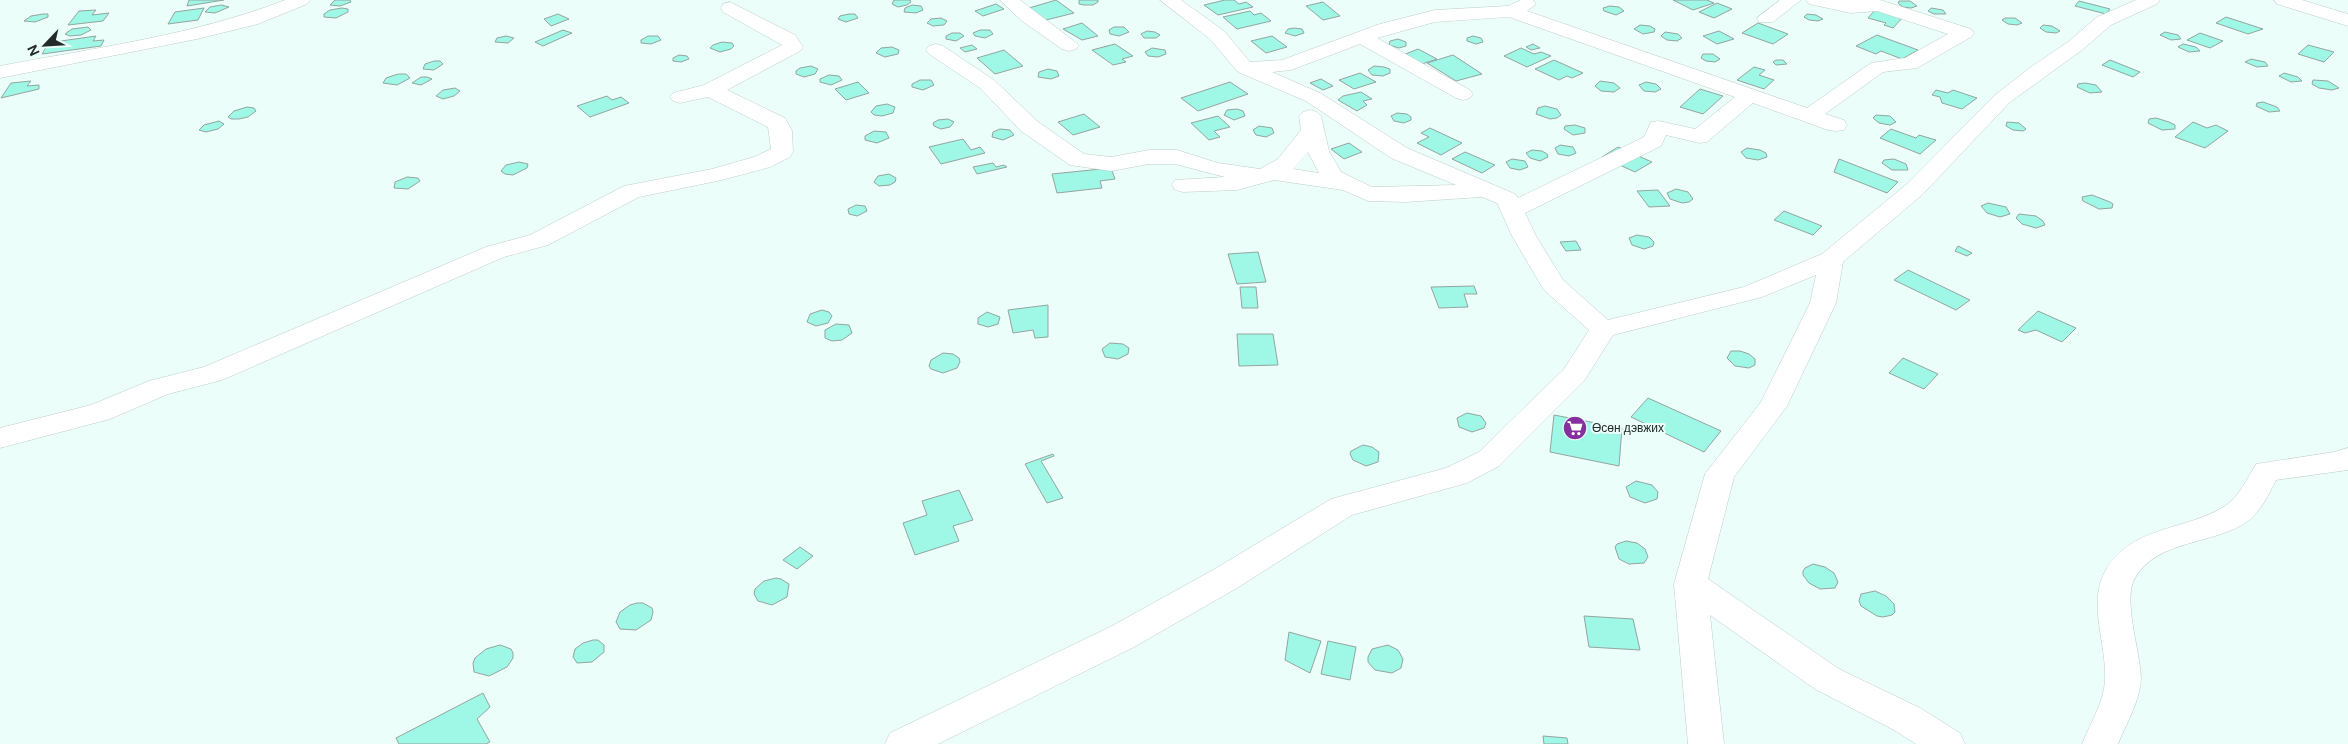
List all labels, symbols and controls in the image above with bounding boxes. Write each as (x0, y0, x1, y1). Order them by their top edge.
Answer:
north arrow (20, 20, 70, 70)
text: N (23, 42, 44, 59)
supermarket icon: Өсөн дэвжих (1562, 415, 1588, 441)
place label: Өсөн дэвжих (1592, 420, 1664, 436)

